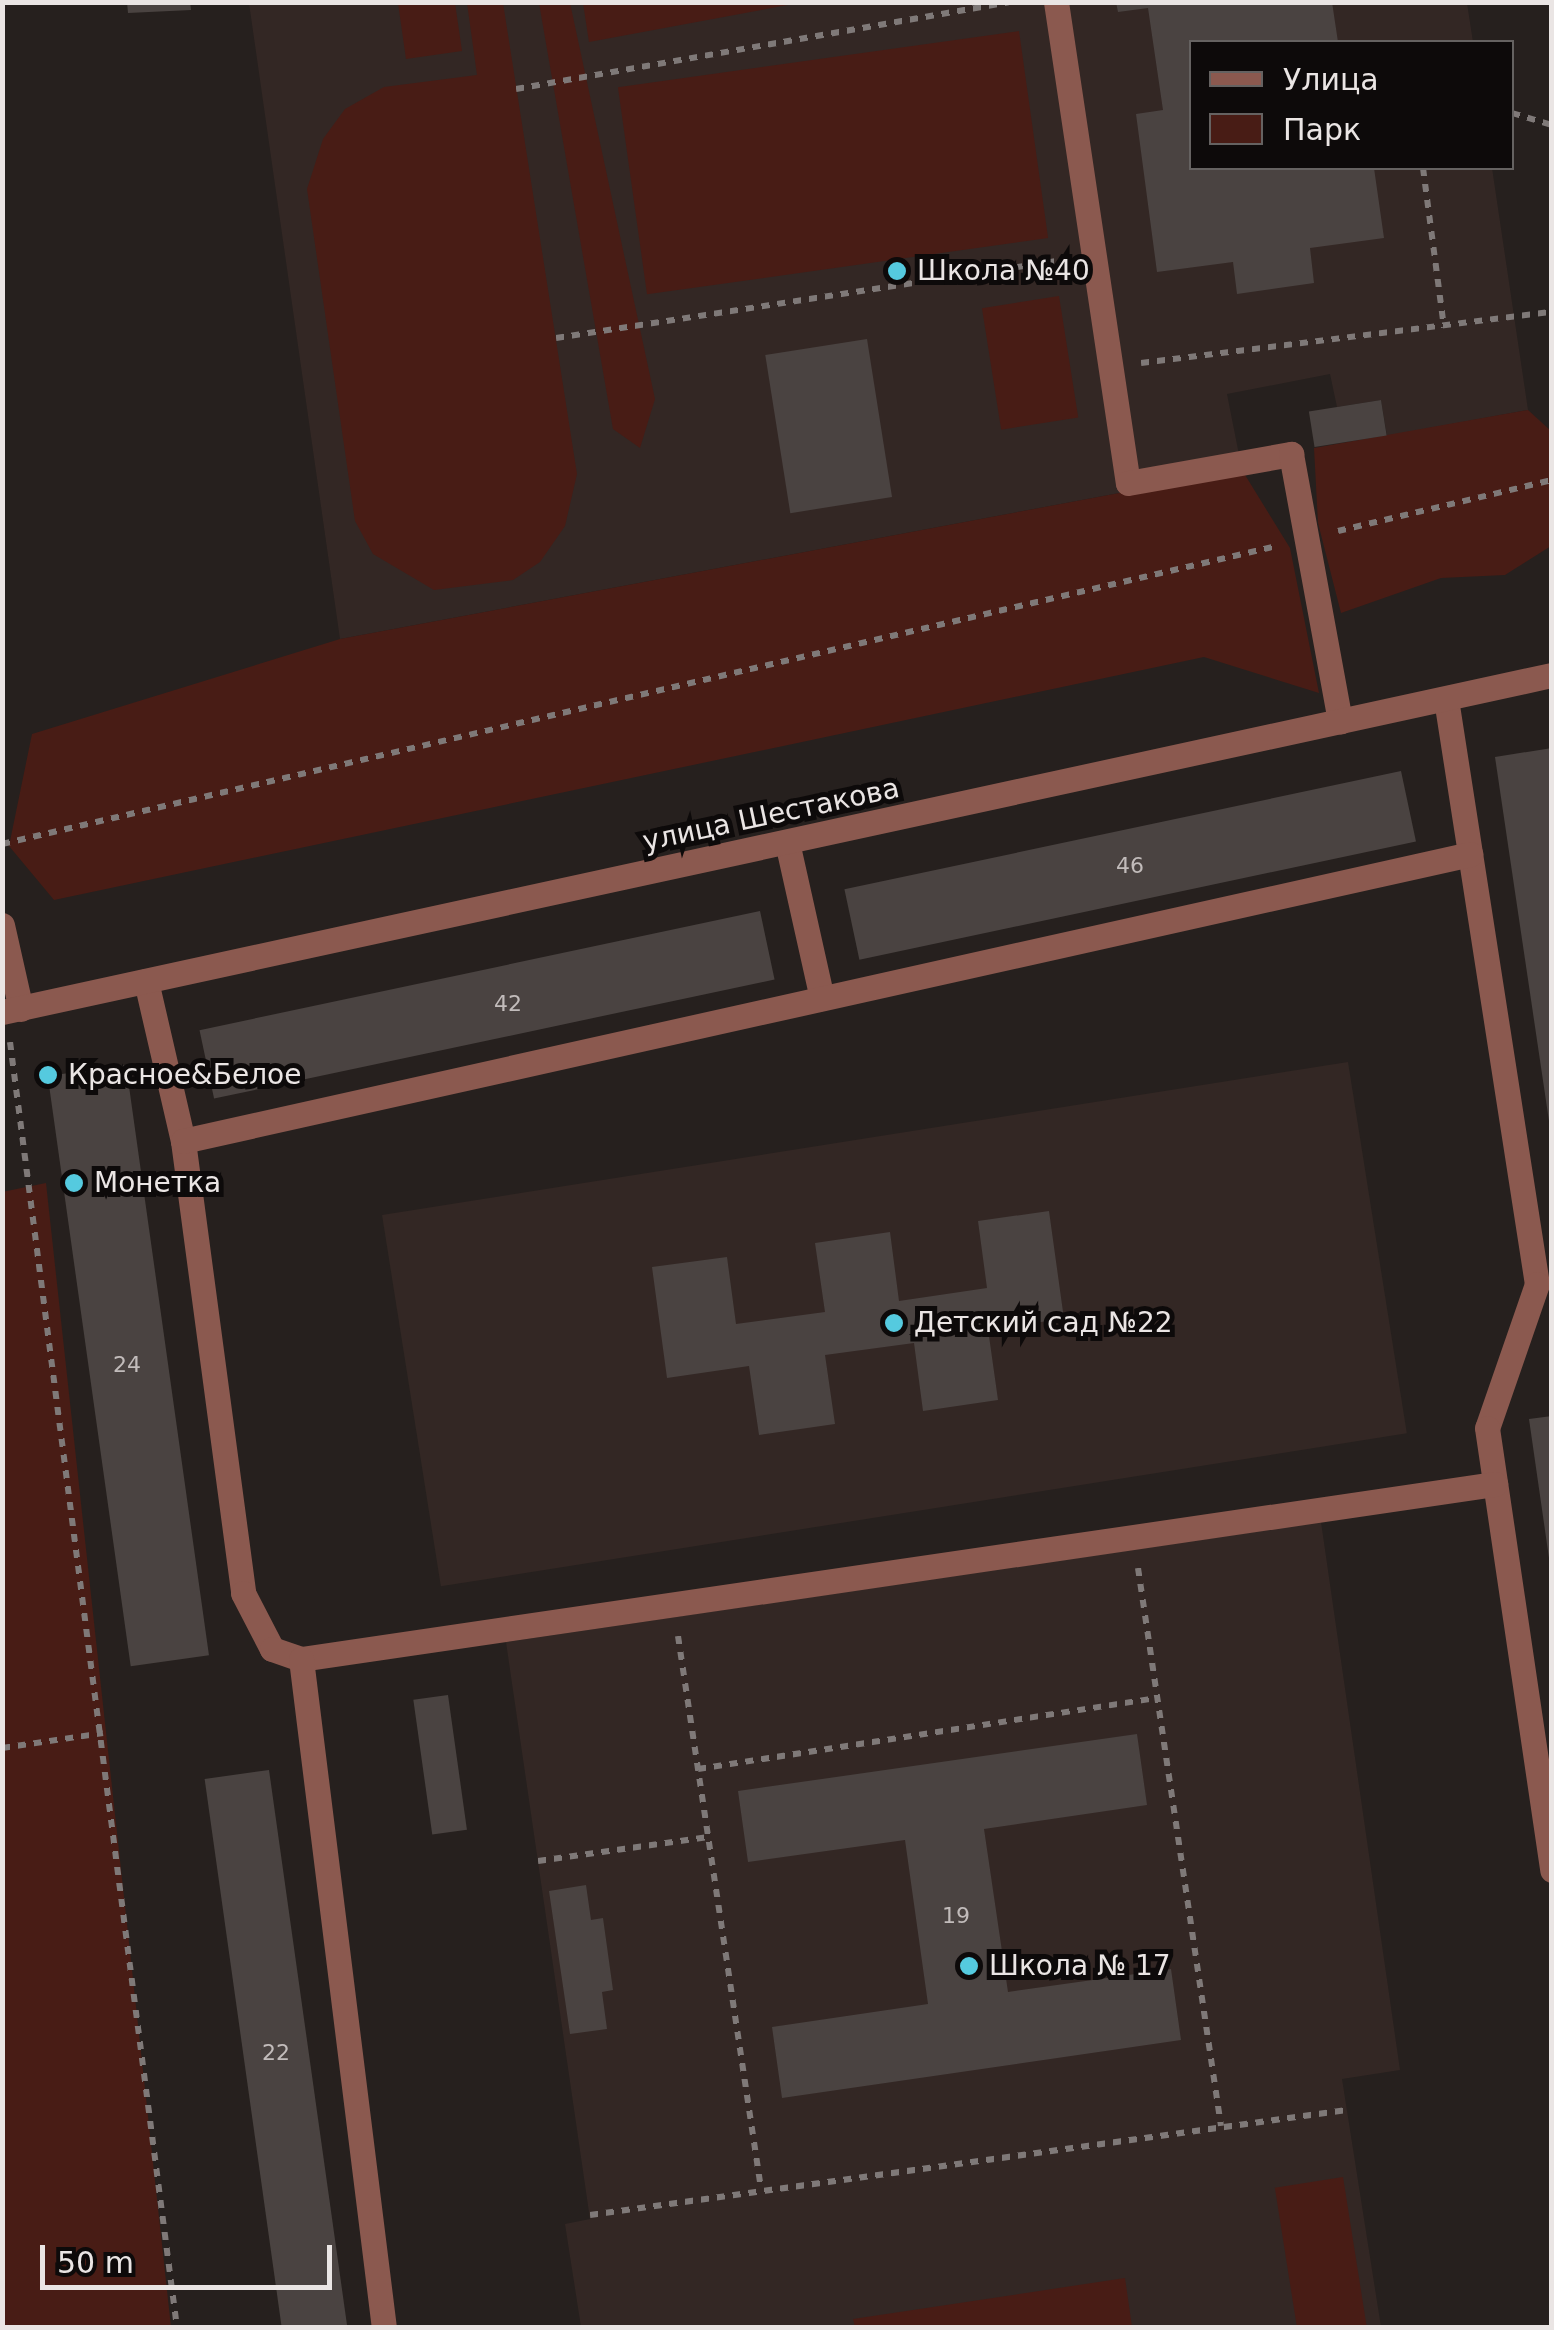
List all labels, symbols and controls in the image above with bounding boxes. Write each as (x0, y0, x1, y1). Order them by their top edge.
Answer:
legend (1189, 40, 1514, 170)
text: Улица (1283, 62, 1379, 97)
text: Парк (1283, 112, 1361, 147)
place label: Школа №40 (917, 254, 1090, 288)
marker: Школа №40 (886, 260, 908, 282)
street label: улица Шестакова (640, 771, 902, 859)
house number: 46 (1116, 853, 1144, 879)
house number: 42 (494, 991, 522, 1017)
place label: Красное&Белое (68, 1058, 301, 1092)
marker: Красное&Белое (37, 1064, 59, 1086)
place label: Монетка (94, 1166, 221, 1200)
marker: Монетка (63, 1172, 85, 1194)
place label: Детский сад №22 (914, 1306, 1173, 1340)
marker: Детский сад №22 (883, 1312, 905, 1334)
house number: 24 (113, 1352, 141, 1378)
house number: 19 (942, 1903, 970, 1929)
place label: Школа № 17 (989, 1949, 1171, 1983)
marker: Школа № 17 (958, 1955, 980, 1977)
house number: 22 (262, 2040, 290, 2066)
scale bar (45, 2225, 338, 2287)
text: 50 m (57, 2245, 134, 2280)

